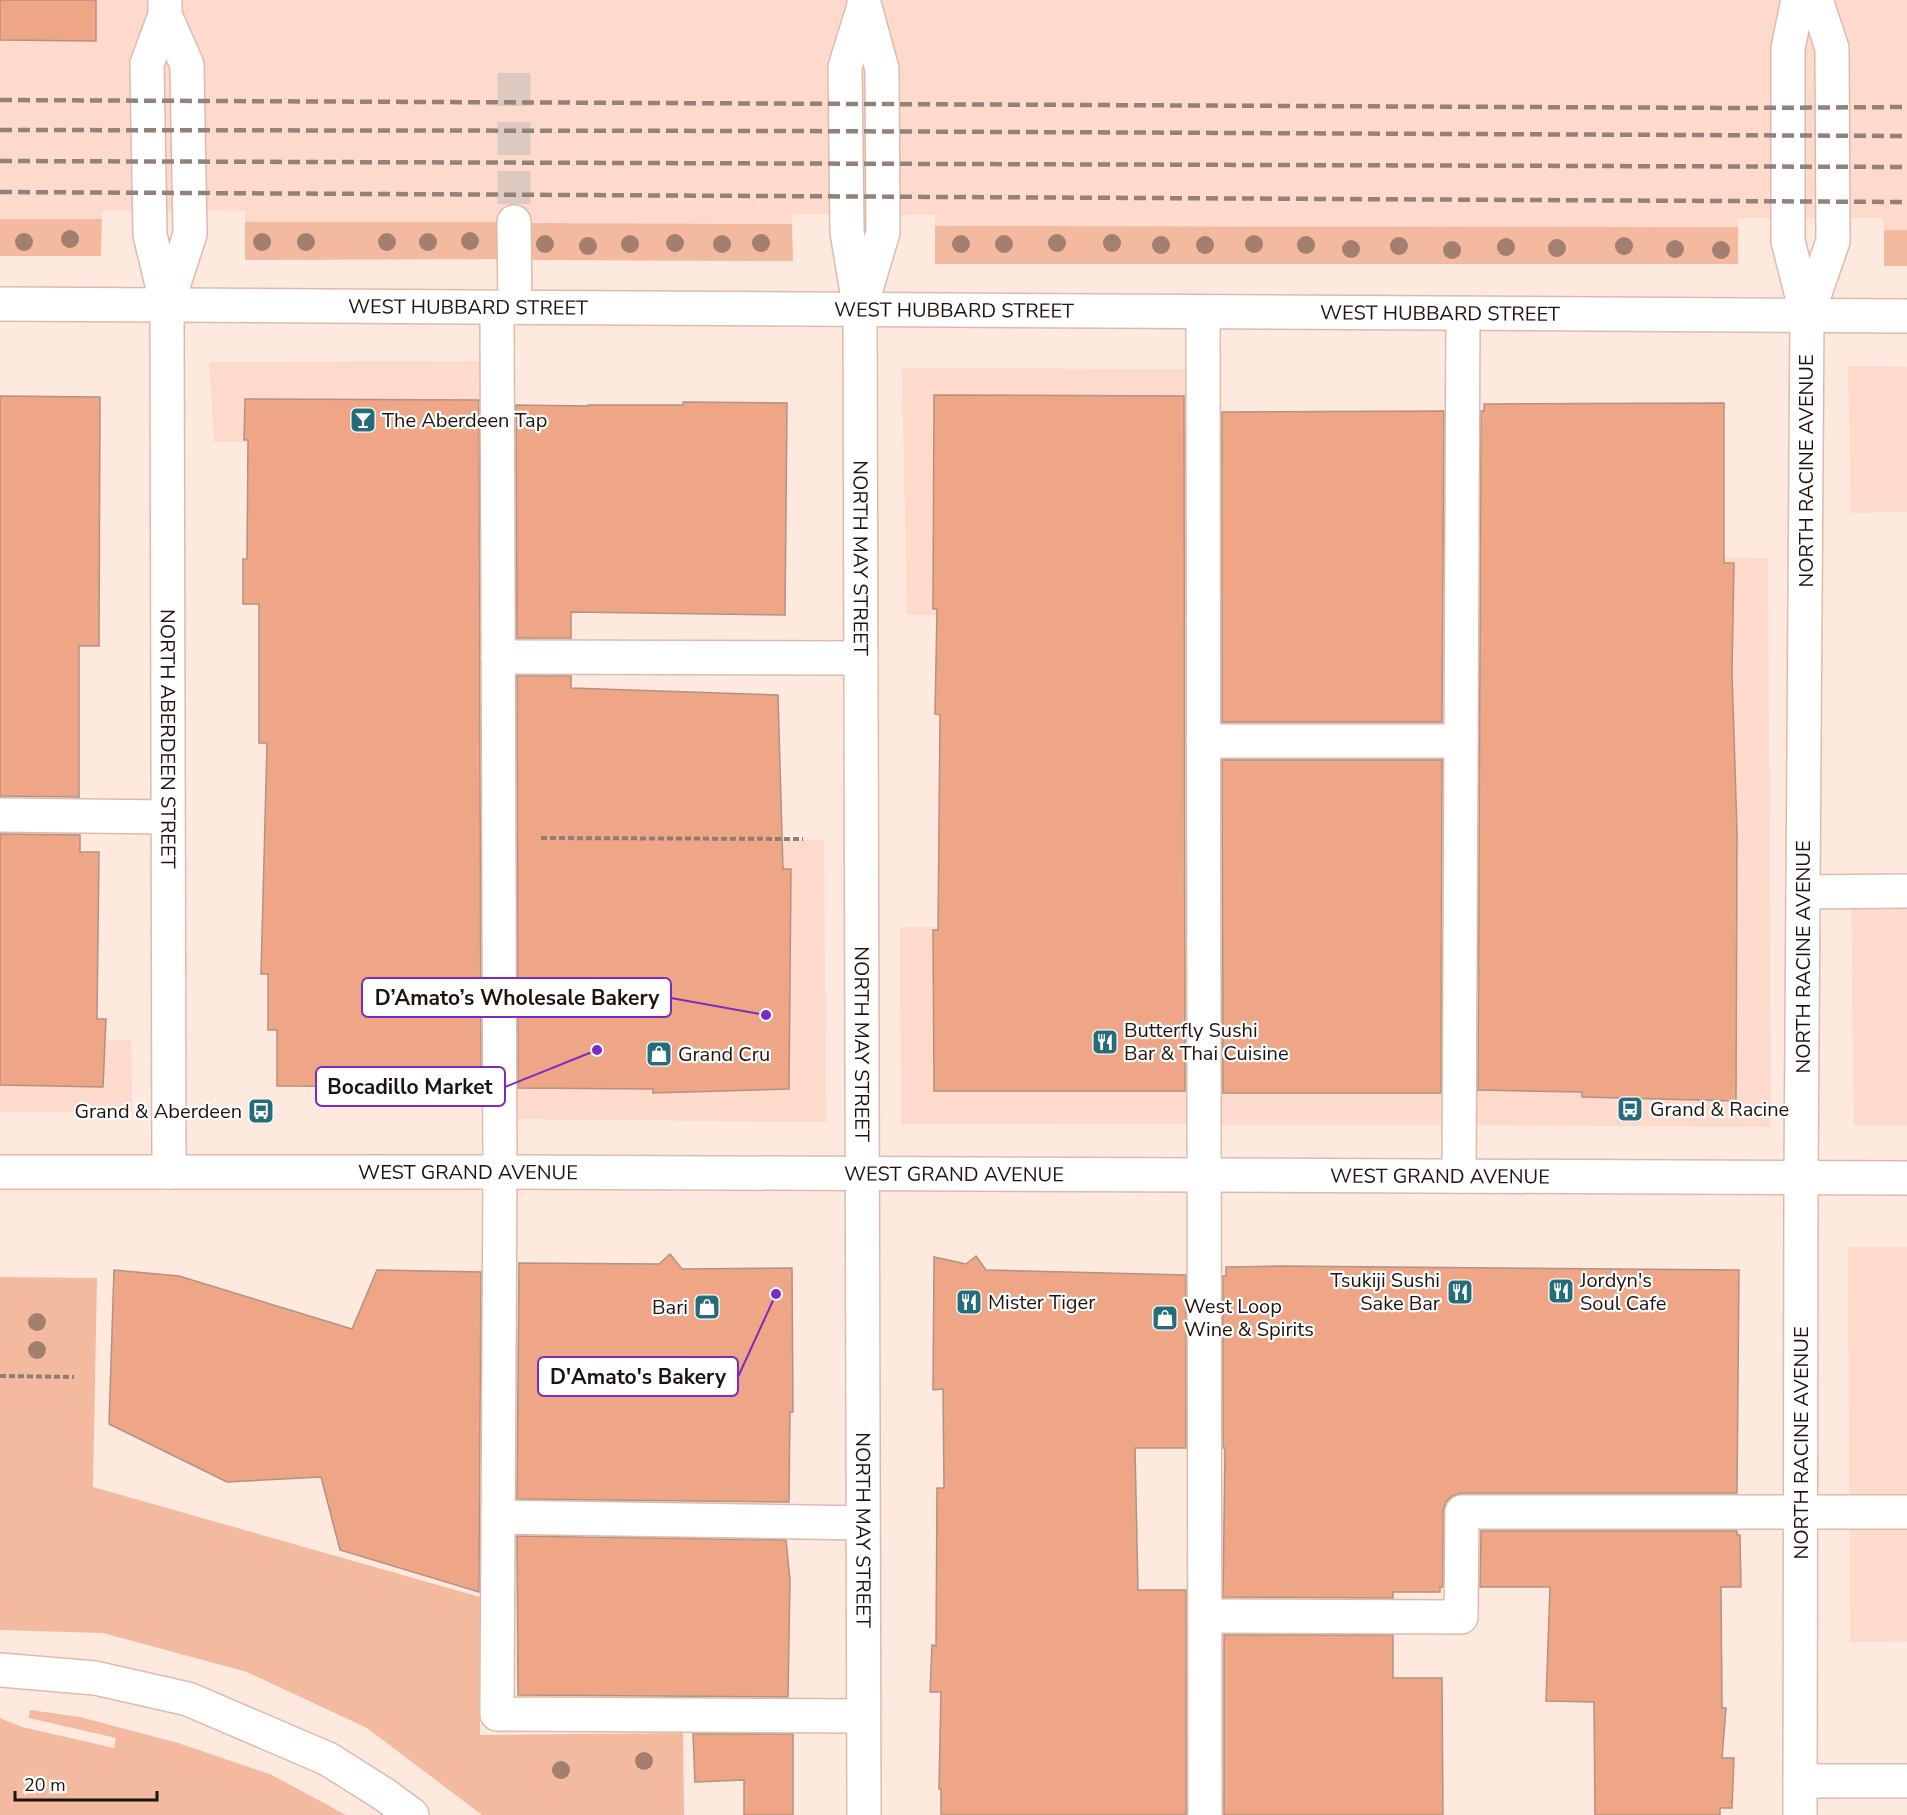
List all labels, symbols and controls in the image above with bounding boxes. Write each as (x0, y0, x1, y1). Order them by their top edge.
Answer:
street label: WEST HUBBARD STREET (348, 293, 588, 321)
street label: WEST HUBBARD STREET (834, 296, 1074, 324)
street label: WEST HUBBARD STREET (1320, 299, 1560, 327)
street label: NORTH RACINE AVENUE (1793, 354, 1820, 588)
bar icon: The Aberdeen Tap (348, 405, 378, 435)
place label: The Aberdeen Tap (382, 407, 547, 434)
street label: NORTH MAY STREET (847, 460, 874, 656)
street label: NORTH ABERDEEN STREET (154, 609, 182, 868)
street label: NORTH RACINE AVENUE (1790, 840, 1817, 1074)
street label: NORTH MAY STREET (848, 946, 876, 1142)
callout: D’Amato’s Wholesale Bakery (362, 978, 671, 1017)
text: D’Amato’s Wholesale Bakery (375, 984, 660, 1012)
place label: Butterfly Sushi Bar & Thai Cuisine (1124, 1017, 1289, 1067)
restaurant icon: Butterfly Sushi Bar & Thai Cuisine (1090, 1027, 1120, 1057)
shop icon: Grand Cru (644, 1039, 674, 1069)
place label: Grand Cru (678, 1041, 770, 1068)
callout: Bocadillo Market (316, 1067, 505, 1106)
text: Bocadillo Market (327, 1073, 494, 1101)
bus stop icon: Grand & Racine (1615, 1094, 1645, 1124)
bus stop icon: Grand & Aberdeen (246, 1096, 276, 1126)
place label: Grand & Racine (1650, 1096, 1789, 1123)
place label: Grand & Aberdeen (74, 1098, 242, 1125)
street label: WEST GRAND AVENUE (358, 1158, 578, 1186)
street label: WEST GRAND AVENUE (844, 1160, 1064, 1188)
street label: WEST GRAND AVENUE (1330, 1162, 1550, 1190)
place label: Tsukiji Sushi Sake Bar (1330, 1267, 1440, 1317)
place label: Jordyn's Soul Cafe (1579, 1267, 1666, 1317)
restaurant icon: Jordyn's Soul Cafe (1546, 1276, 1576, 1306)
restaurant icon: Tsukiji Sushi Sake Bar (1445, 1277, 1475, 1307)
restaurant icon: Mister Tiger (954, 1287, 984, 1317)
place label: Mister Tiger (988, 1289, 1095, 1316)
shop icon: Bari (692, 1292, 722, 1322)
place label: West Loop Wine & Spirits (1184, 1293, 1314, 1343)
place label: Bari (652, 1294, 688, 1321)
shop icon: West Loop Wine & Spirits (1150, 1303, 1180, 1333)
street label: NORTH RACINE AVENUE (1788, 1326, 1815, 1560)
callout: D'Amato's Bakery (538, 1357, 738, 1396)
text: D'Amato's Bakery (550, 1363, 727, 1391)
street label: NORTH MAY STREET (849, 1432, 877, 1628)
scale bar (15, 1764, 158, 1802)
text: 20 m (24, 1773, 66, 1797)

